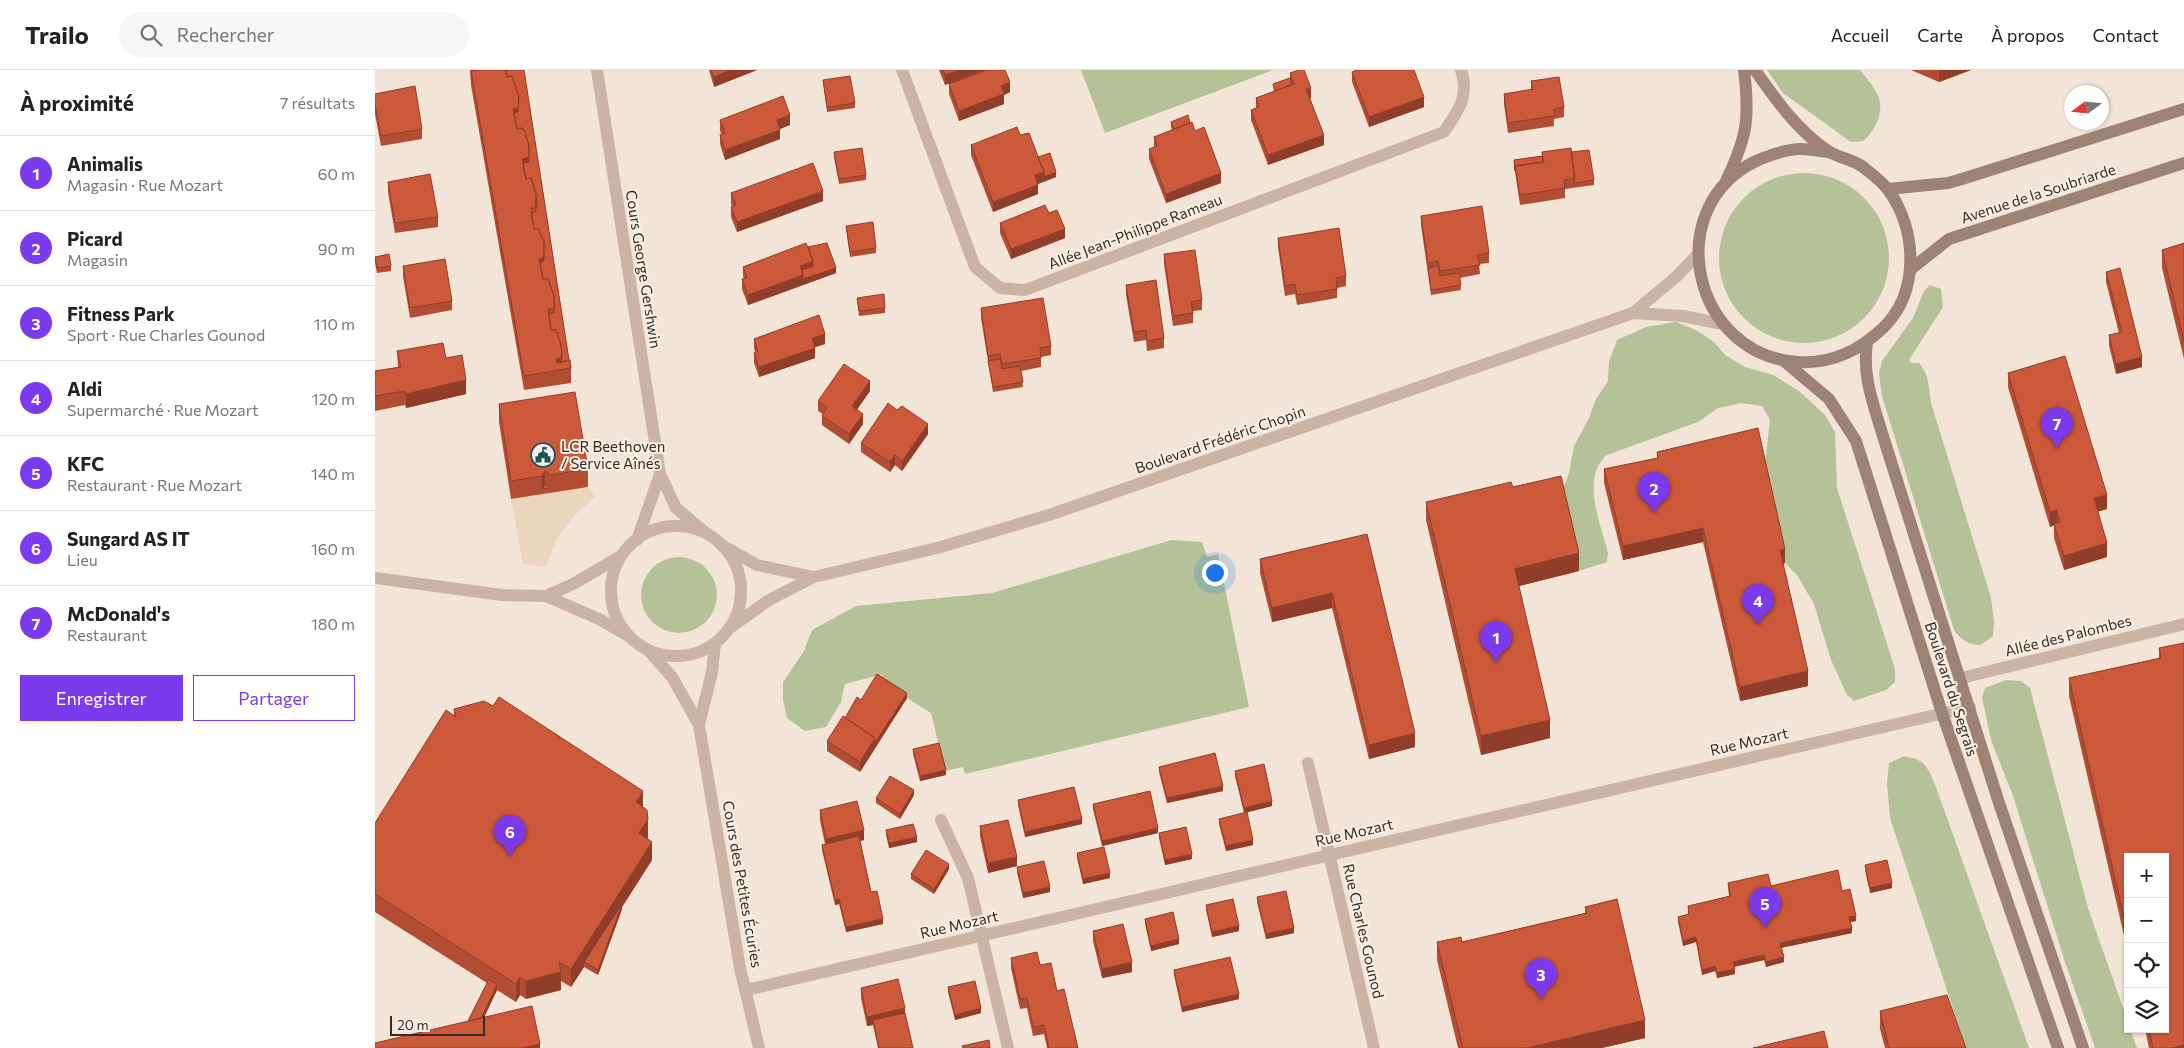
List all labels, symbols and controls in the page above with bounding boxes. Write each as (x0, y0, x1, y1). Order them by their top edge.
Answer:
search box (119, 12, 469, 57)
text: Trailo (25, 20, 89, 49)
icon: search (137, 21, 165, 49)
text: Rechercher (177, 23, 274, 46)
text: Accueil (1831, 24, 1889, 46)
text: Carte (1917, 24, 1963, 46)
text: À propos (1991, 24, 2065, 46)
text: Contact (2093, 24, 2159, 46)
north arrow (2064, 85, 2109, 130)
text: À proximité (20, 90, 134, 115)
text: 7 résultats (280, 93, 355, 112)
text: Animalis (67, 152, 143, 175)
street label: Avenue de la Soubriarde (1958, 159, 2118, 227)
text: 1 (32, 164, 40, 183)
text: 60 m (318, 164, 355, 183)
text: Magasin · Rue Mozart (67, 175, 223, 194)
street label: Cours George Gershwin (623, 189, 665, 349)
street label: Allée Jean-Philippe Rameau (1045, 189, 1225, 273)
text: Picard (67, 227, 123, 250)
text: 2 (31, 239, 41, 258)
text: 90 m (318, 239, 355, 258)
text: Magasin (67, 250, 128, 269)
text: Fitness Park (67, 302, 175, 325)
text: 3 (31, 314, 41, 333)
text: 110 m (314, 314, 355, 333)
text: Sport · Rue Charles Gounod (67, 325, 265, 344)
text: Aldi (67, 377, 102, 400)
text: 4 (31, 389, 41, 408)
text: 120 m (312, 389, 355, 408)
text: Supermarché · Rue Mozart (67, 400, 259, 419)
street label: Boulevard Frédéric Chopin (1132, 401, 1308, 477)
pin: 7 (2041, 407, 2073, 448)
place label: LCR Beethoven / Service Aînés (561, 437, 665, 472)
public building icon: LCR Beethoven / Service Aînés (530, 442, 556, 468)
text: KFC (67, 452, 104, 475)
text: 5 (31, 464, 41, 483)
text: 140 m (311, 464, 355, 483)
pin: 2 (1638, 472, 1670, 513)
text: Restaurant · Rue Mozart (67, 475, 242, 494)
text: Sungard AS IT (67, 527, 190, 550)
text: 6 (31, 539, 41, 558)
text: 160 m (311, 539, 355, 558)
text: Lieu (67, 550, 98, 569)
your location (1202, 560, 1228, 586)
pin: 4 (1742, 584, 1774, 625)
text: McDonald's (67, 602, 170, 625)
street label: Allée des Palombes (2003, 611, 2133, 659)
text: 7 (32, 614, 40, 633)
text: 180 m (311, 614, 355, 633)
street label: Boulevard du Segrais (1922, 619, 1982, 759)
pin: 1 (1480, 621, 1512, 662)
text: Restaurant (67, 625, 147, 644)
button: Enregistrer (20, 675, 183, 721)
button: Partager (193, 675, 355, 721)
street label: Rue Mozart (1708, 723, 1790, 759)
street label: Cours des Petites Écuries (719, 799, 768, 969)
street label: Rue Mozart (1313, 814, 1395, 850)
pin: 6 (494, 815, 526, 856)
map controls (2124, 853, 2169, 1033)
button: + (2124, 853, 2169, 898)
street label: Rue Charles Gounod (1340, 862, 1388, 1000)
pin: 5 (1749, 887, 1781, 928)
button: − (2124, 898, 2169, 943)
street label: Rue Mozart (918, 906, 1000, 942)
button: locate (2124, 943, 2169, 988)
pin: 3 (1525, 958, 1557, 999)
button: layers (2124, 988, 2169, 1033)
scale bar (390, 1013, 485, 1036)
text: 20 m (397, 1016, 429, 1033)

